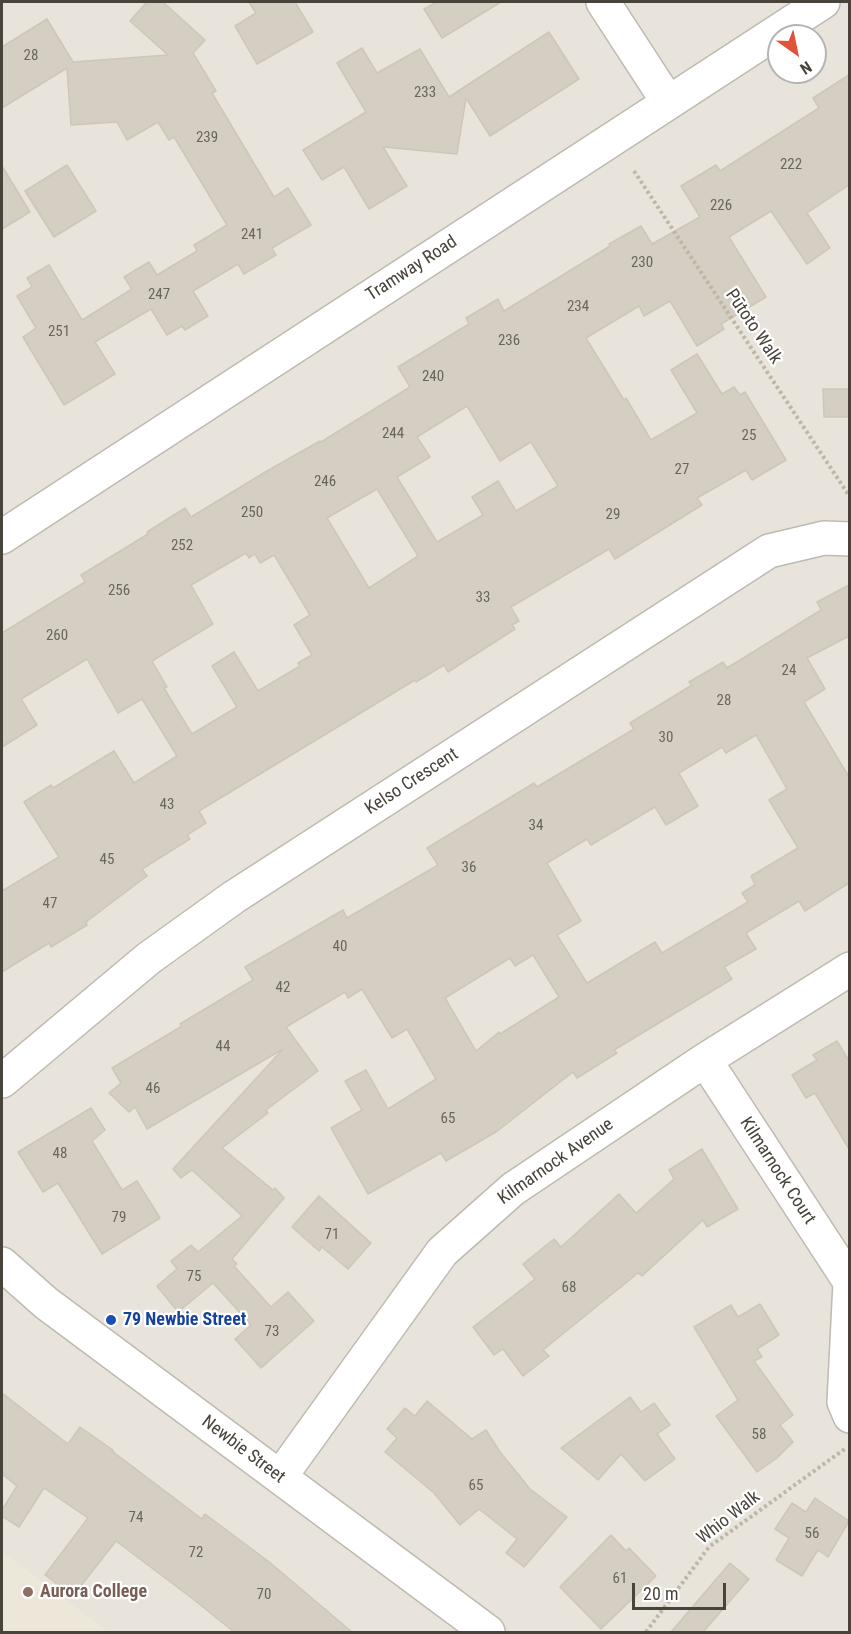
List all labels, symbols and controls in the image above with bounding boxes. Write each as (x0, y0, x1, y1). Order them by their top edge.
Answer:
north arrow (767, 24, 827, 84)
house number: 28 (24, 47, 38, 65)
text: N (797, 57, 815, 78)
house number: 233 (414, 84, 436, 102)
house number: 239 (196, 129, 218, 147)
house number: 222 (780, 156, 802, 174)
house number: 226 (710, 197, 732, 215)
house number: 241 (241, 226, 263, 244)
street label: Tramway Road (363, 232, 461, 306)
house number: 230 (631, 254, 653, 272)
house number: 247 (148, 286, 170, 304)
street label: Pūtoto Walk (720, 286, 786, 368)
house number: 234 (567, 298, 589, 316)
house number: 251 (48, 323, 70, 341)
house number: 236 (498, 332, 520, 350)
house number: 240 (422, 368, 444, 386)
house number: 244 (382, 425, 404, 443)
house number: 25 (742, 427, 756, 445)
house number: 27 (675, 461, 689, 479)
house number: 246 (314, 473, 336, 491)
house number: 250 (241, 504, 263, 522)
house number: 29 (606, 506, 620, 524)
house number: 252 (171, 537, 193, 555)
house number: 256 (108, 582, 130, 600)
house number: 33 (476, 589, 490, 607)
house number: 260 (46, 627, 68, 645)
house number: 24 (782, 662, 796, 680)
house number: 28 (717, 692, 731, 710)
house number: 30 (659, 729, 673, 747)
street label: Kelso Crescent (361, 744, 463, 820)
house number: 43 (160, 796, 174, 814)
house number: 34 (529, 817, 543, 835)
house number: 45 (100, 851, 114, 869)
house number: 36 (462, 859, 476, 877)
house number: 47 (43, 895, 57, 913)
house number: 40 (333, 938, 347, 956)
house number: 42 (276, 979, 290, 997)
house number: 44 (216, 1038, 230, 1056)
house number: 46 (146, 1080, 160, 1098)
house number: 65 (441, 1110, 455, 1128)
street label: Kilmarnock Court (734, 1113, 820, 1229)
street label: Kilmarnock Avenue (494, 1114, 618, 1210)
house number: 48 (53, 1145, 67, 1163)
house number: 79 (112, 1209, 126, 1227)
house number: 71 (325, 1226, 339, 1244)
house number: 75 (187, 1268, 201, 1286)
house number: 68 (562, 1279, 576, 1297)
place label: 79 Newbie Street (123, 1309, 246, 1331)
marker: 79 Newbie Street (104, 1313, 118, 1327)
house number: 73 (265, 1323, 279, 1341)
street label: Newbie Street (197, 1412, 289, 1488)
house number: 58 (752, 1426, 766, 1444)
house number: 65 (469, 1477, 483, 1495)
street label: Whio Walk (693, 1487, 765, 1549)
house number: 74 (129, 1509, 143, 1527)
house number: 56 (805, 1525, 819, 1543)
house number: 72 (189, 1544, 203, 1562)
house number: 61 (613, 1570, 627, 1588)
scale bar (635, 1571, 730, 1609)
place label: Aurora College (40, 1581, 147, 1603)
text: 20 m (643, 1583, 678, 1604)
marker: Aurora College (21, 1585, 35, 1599)
house number: 70 (257, 1586, 271, 1604)

